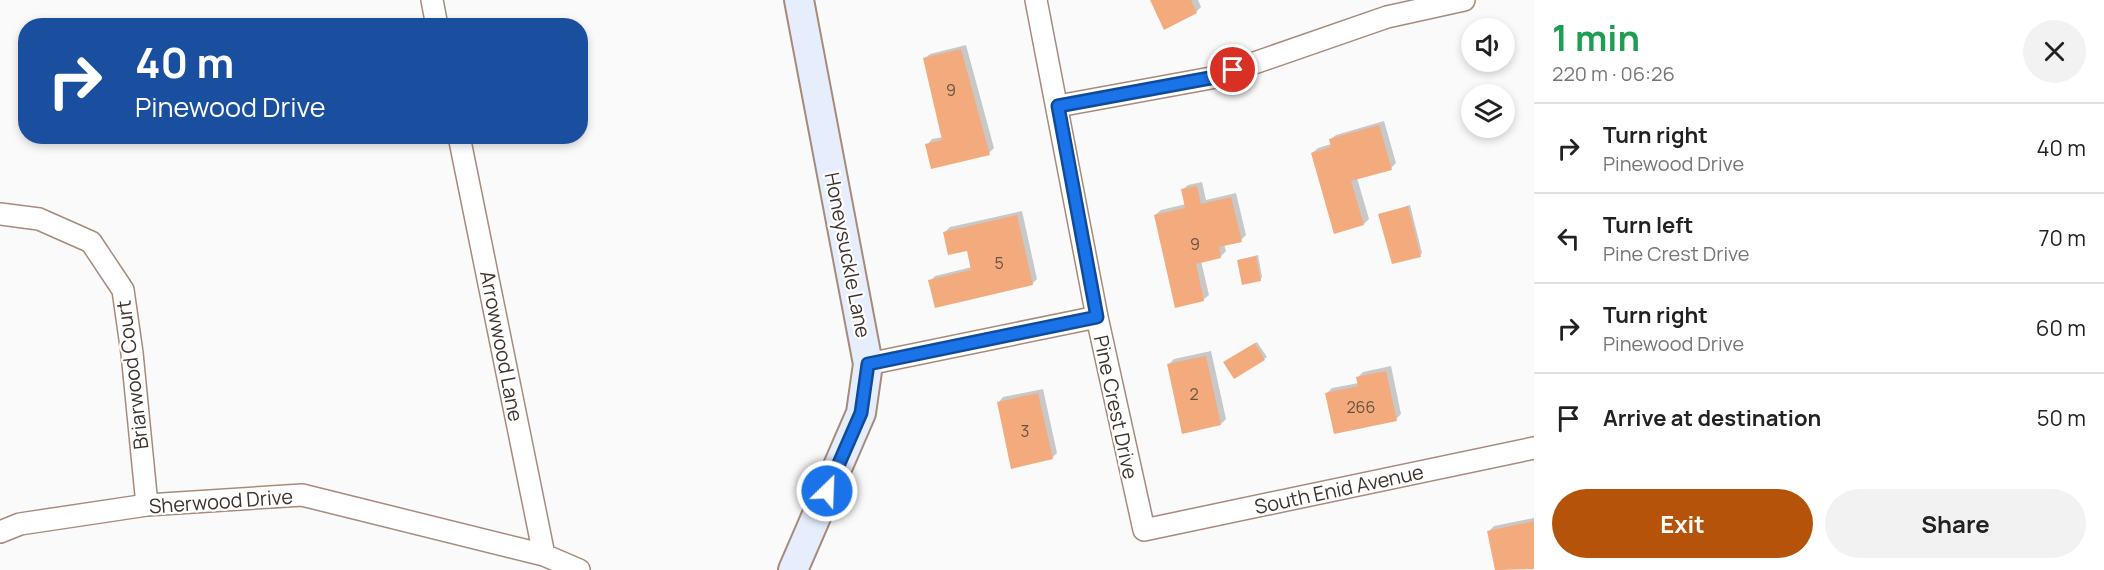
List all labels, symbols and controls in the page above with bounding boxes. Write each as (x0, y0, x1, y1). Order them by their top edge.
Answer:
text: 1 min (1552, 13, 1640, 62)
map controls (1461, 18, 1515, 138)
button: sound (1461, 18, 1515, 72)
button: close (2023, 20, 2086, 83)
text: 40 m (135, 33, 234, 91)
icon: right (36, 42, 114, 120)
pin (1207, 44, 1258, 95)
icon: arrive (1216, 53, 1249, 86)
text: 220 m · 06:26 (1552, 60, 1675, 87)
house number: 9 (946, 79, 956, 101)
button: layers (1461, 84, 1515, 138)
text: Pinewood Drive (135, 88, 325, 125)
text: Turn right (1603, 120, 1708, 150)
icon: right (1552, 132, 1585, 165)
text: 40 m (2037, 133, 2086, 163)
text: Pinewood Drive (1603, 150, 1744, 177)
street label: Honeysuckle Lane (819, 170, 877, 340)
text: Turn left (1603, 210, 1693, 240)
icon: left (1552, 222, 1585, 255)
text: 70 m (2038, 223, 2086, 253)
house number: 9 (1190, 233, 1200, 255)
text: Pine Crest Drive (1603, 240, 1750, 267)
house number: 5 (994, 252, 1004, 274)
street label: Arrowwood Lane (474, 268, 530, 424)
street label: Briarwood Court (109, 299, 155, 451)
text: Turn right (1603, 300, 1708, 330)
icon: right (1552, 312, 1585, 345)
text: 60 m (2036, 313, 2086, 343)
text: Pinewood Drive (1603, 330, 1744, 357)
street label: Pine Crest Drive (1088, 333, 1144, 481)
house number: 2 (1189, 383, 1199, 405)
house number: 266 (1347, 396, 1375, 418)
icon: arrive (1552, 402, 1585, 435)
text: Arrive at destination (1603, 403, 1821, 433)
text: 50 m (2037, 403, 2086, 433)
house number: 3 (1021, 420, 1029, 442)
street label: South Enid Avenue (1252, 458, 1426, 520)
position arrow (795, 459, 859, 523)
street label: Sherwood Drive (148, 482, 294, 520)
button: Exit (1552, 489, 1813, 558)
button: Share (1825, 489, 2086, 558)

